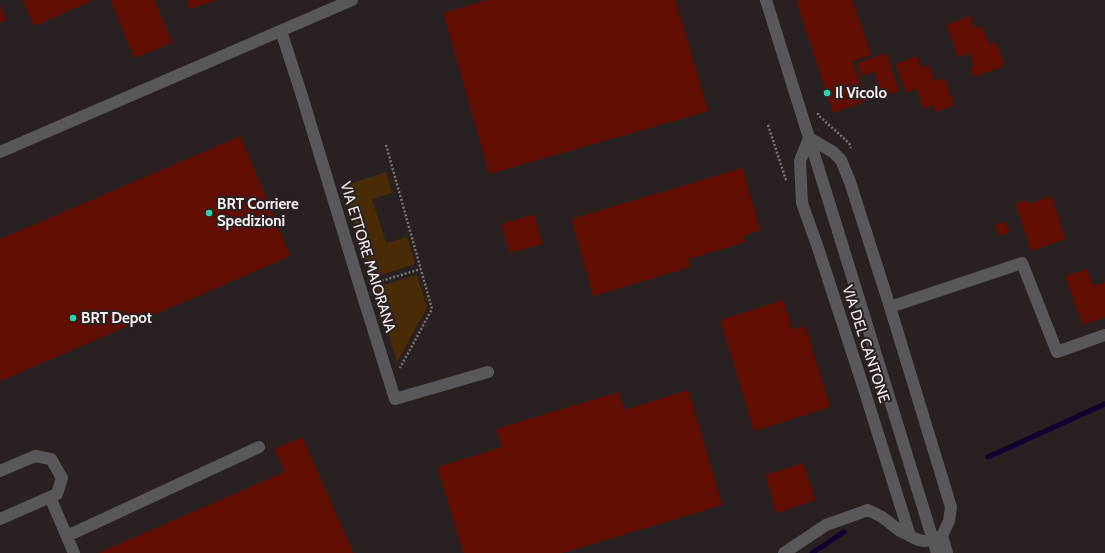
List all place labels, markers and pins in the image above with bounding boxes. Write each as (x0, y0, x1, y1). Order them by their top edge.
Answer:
place label: Il Vicolo (835, 84, 887, 102)
marker: Il Vicolo (822, 88, 832, 98)
place label: BRT Corriere Spedizioni (217, 195, 299, 230)
marker: BRT Corriere Spedizioni (204, 208, 214, 218)
place label: BRT Depot (81, 309, 152, 327)
marker: BRT Depot (68, 313, 78, 323)

